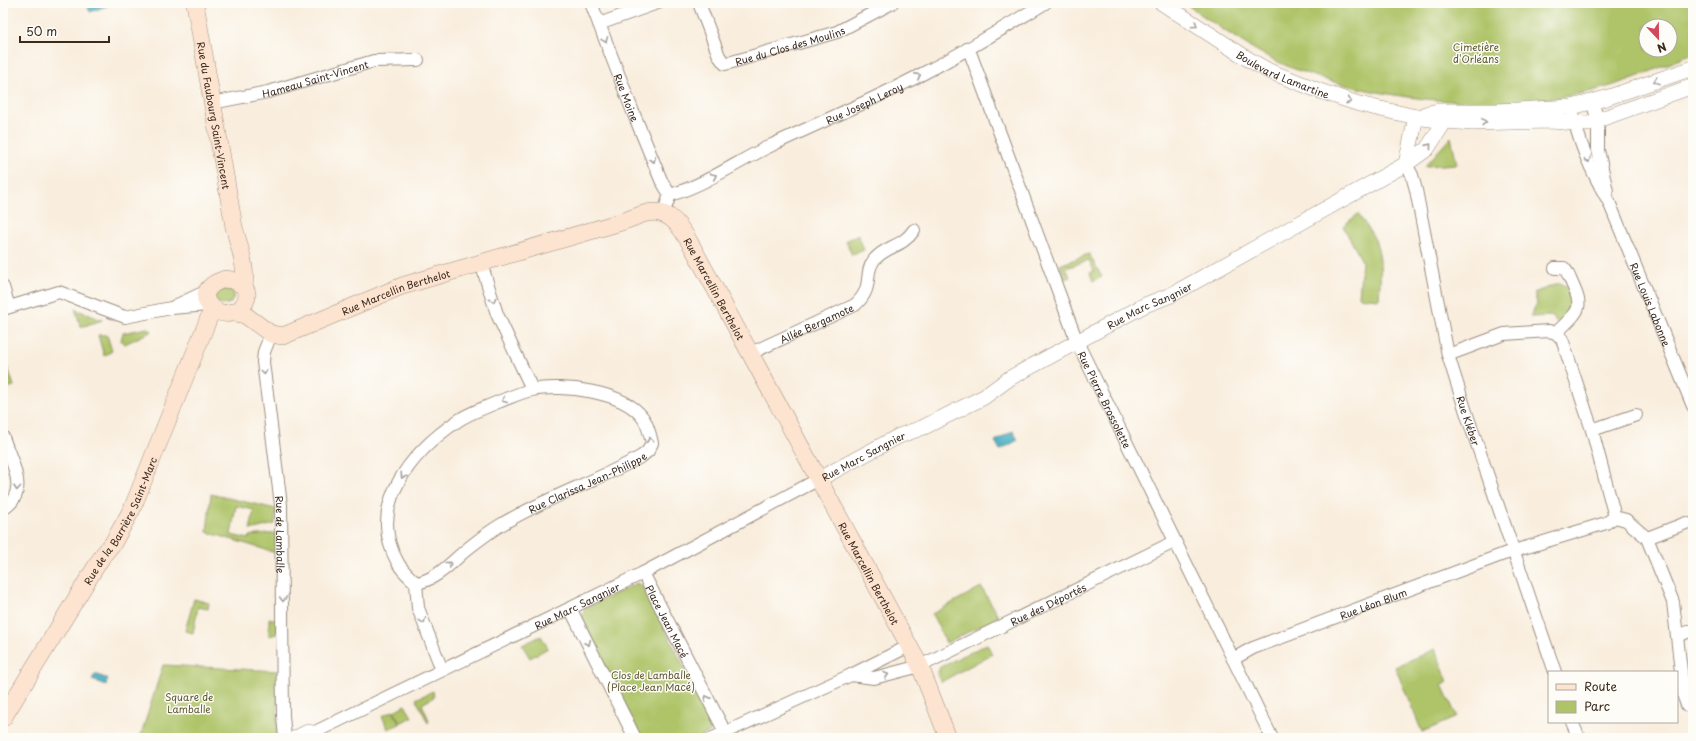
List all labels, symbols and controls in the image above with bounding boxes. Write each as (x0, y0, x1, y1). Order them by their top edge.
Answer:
scale bar (20, 18, 109, 44)
north arrow (1638, 18, 1678, 58)
one-way arrow (1191, 20, 1198, 28)
text: 50 m (26, 22, 57, 40)
street label: Rue du Clos des Moulins (733, 22, 848, 68)
one-way arrow (600, 35, 608, 43)
text: N (1654, 38, 1669, 57)
park label: Cimetière d'Orléans (1453, 39, 1500, 66)
street label: Rue du Faubourg Saint-Vincent (194, 40, 235, 190)
street label: Boulevard Lamartine (1234, 46, 1332, 101)
street label: Hameau Saint-Vincent (261, 56, 370, 101)
street label: Rue Moine (611, 71, 644, 124)
one-way arrow (914, 73, 921, 81)
one-way arrow (1653, 76, 1660, 85)
street label: Rue Joseph Leroy (823, 78, 906, 127)
one-way arrow (1345, 96, 1352, 104)
one-way arrow (1481, 118, 1487, 127)
one-way arrow (1424, 143, 1431, 151)
one-way arrow (648, 156, 656, 164)
one-way arrow (1583, 157, 1591, 164)
one-way arrow (709, 173, 717, 181)
street label: Rue Marcellin Berthelot (681, 234, 749, 342)
street label: Rue Louis Labonne (1627, 260, 1675, 349)
street label: Rue Marcellin Berthelot (339, 265, 452, 318)
street label: Rue Marc Sangnier (1104, 277, 1195, 332)
one-way arrow (488, 297, 497, 304)
street label: Allée Bergamote (777, 299, 856, 346)
street label: Rue Pierre Brossolette (1075, 348, 1135, 450)
one-way arrow (259, 369, 268, 375)
street label: Rue Kléber (1454, 394, 1485, 448)
one-way arrow (501, 395, 508, 403)
street label: Rue Marc Sangnier (818, 427, 907, 484)
one-way arrow (646, 436, 655, 443)
street label: Rue Clarissa Jean-Philippe (525, 448, 649, 516)
street label: Rue de la Barrière Saint-Marc (79, 454, 160, 587)
one-way arrow (400, 472, 407, 479)
one-way arrow (13, 485, 22, 491)
street label: Rue de Lamballe (272, 495, 289, 574)
street label: Rue Marcellin Berthelot (836, 519, 904, 627)
one-way arrow (445, 561, 452, 568)
street label: Rue Marc Sangnier (531, 578, 622, 632)
street label: Rue des Déportés (1007, 579, 1089, 628)
street label: Place Jean Macé (643, 582, 693, 660)
street label: Rue Léon Blum (1337, 584, 1409, 622)
one-way arrow (279, 596, 287, 602)
one-way arrow (418, 618, 426, 625)
one-way arrow (583, 639, 590, 646)
park label: Clos de Lamballe (Place Jean Macé) (607, 667, 695, 694)
one-way arrow (882, 671, 889, 680)
legend (1548, 671, 1678, 723)
text: Route (1584, 677, 1617, 695)
park label: Square de Lamballe (165, 689, 213, 716)
one-way arrow (704, 694, 712, 702)
text: Parc (1584, 697, 1610, 715)

